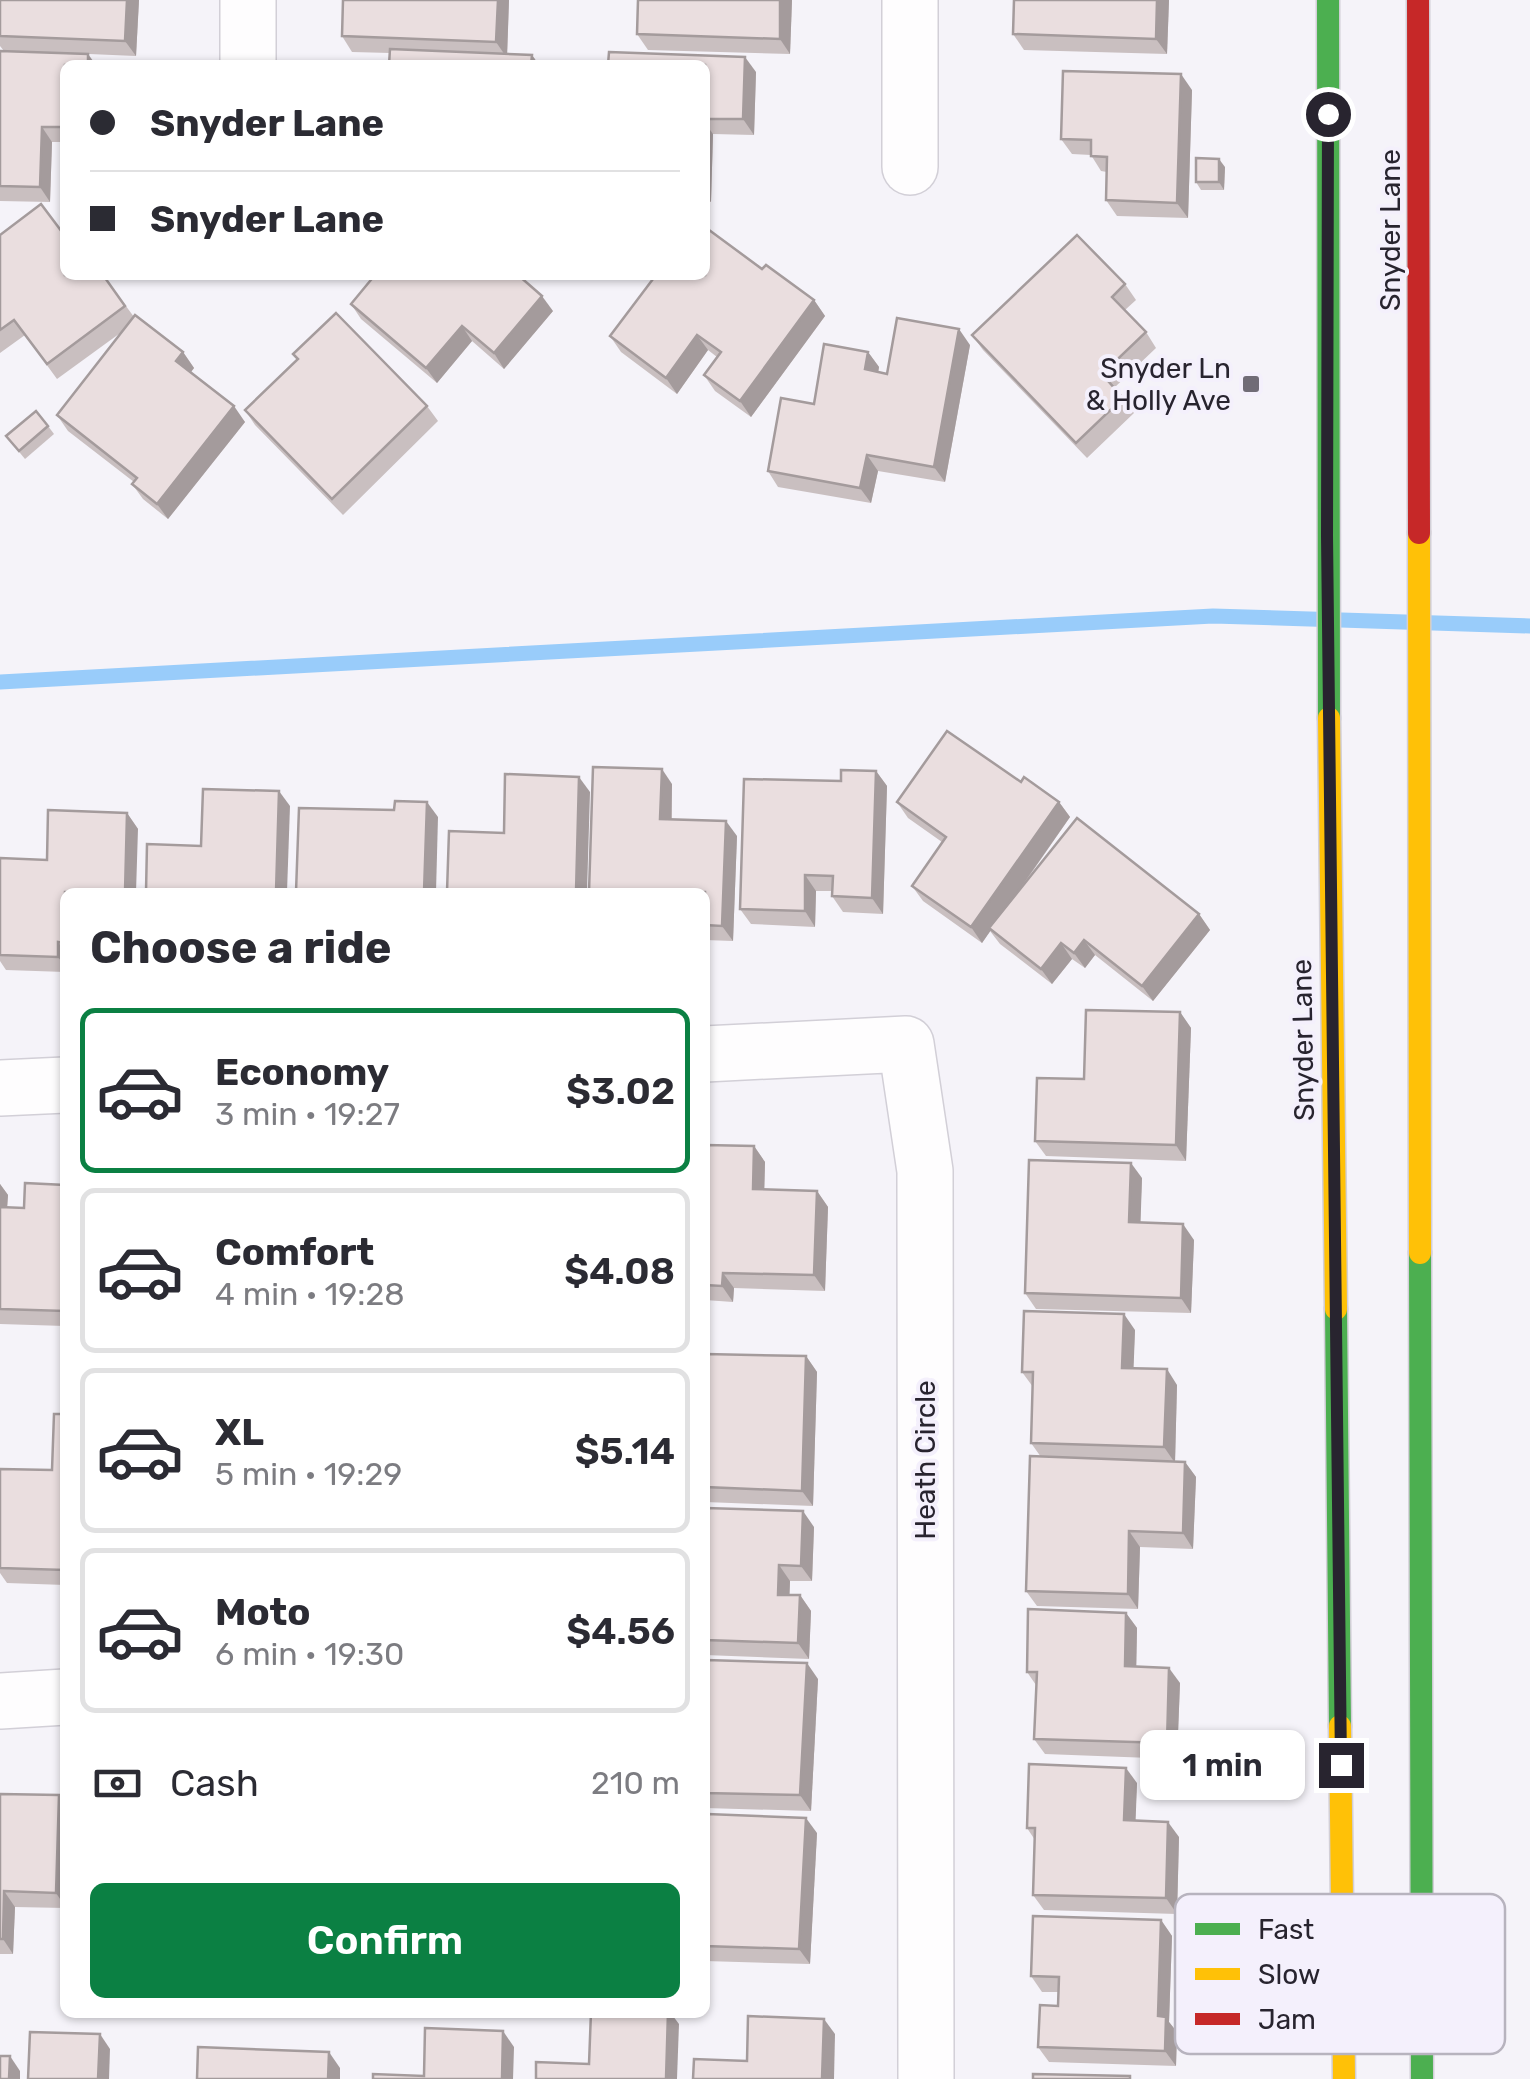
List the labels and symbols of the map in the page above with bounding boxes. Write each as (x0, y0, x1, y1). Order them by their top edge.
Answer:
route start (1306, 92, 1351, 137)
street label: Snyder Lane (1374, 149, 1407, 311)
place label: Snyder Ln & Holly Ave (1086, 352, 1231, 417)
marker: Snyder Ln & Holly Ave (1240, 373, 1262, 395)
street label: Snyder Lane (1285, 959, 1321, 1121)
street label: Heath Circle (909, 1380, 942, 1540)
callout: 1 min (1141, 1730, 1306, 1800)
route end (1319, 1743, 1364, 1788)
legend (1175, 1894, 1505, 2054)
text: Fast (1258, 1913, 1314, 1946)
text: Slow (1258, 1958, 1320, 1991)
text: Jam (1258, 2003, 1316, 2036)

